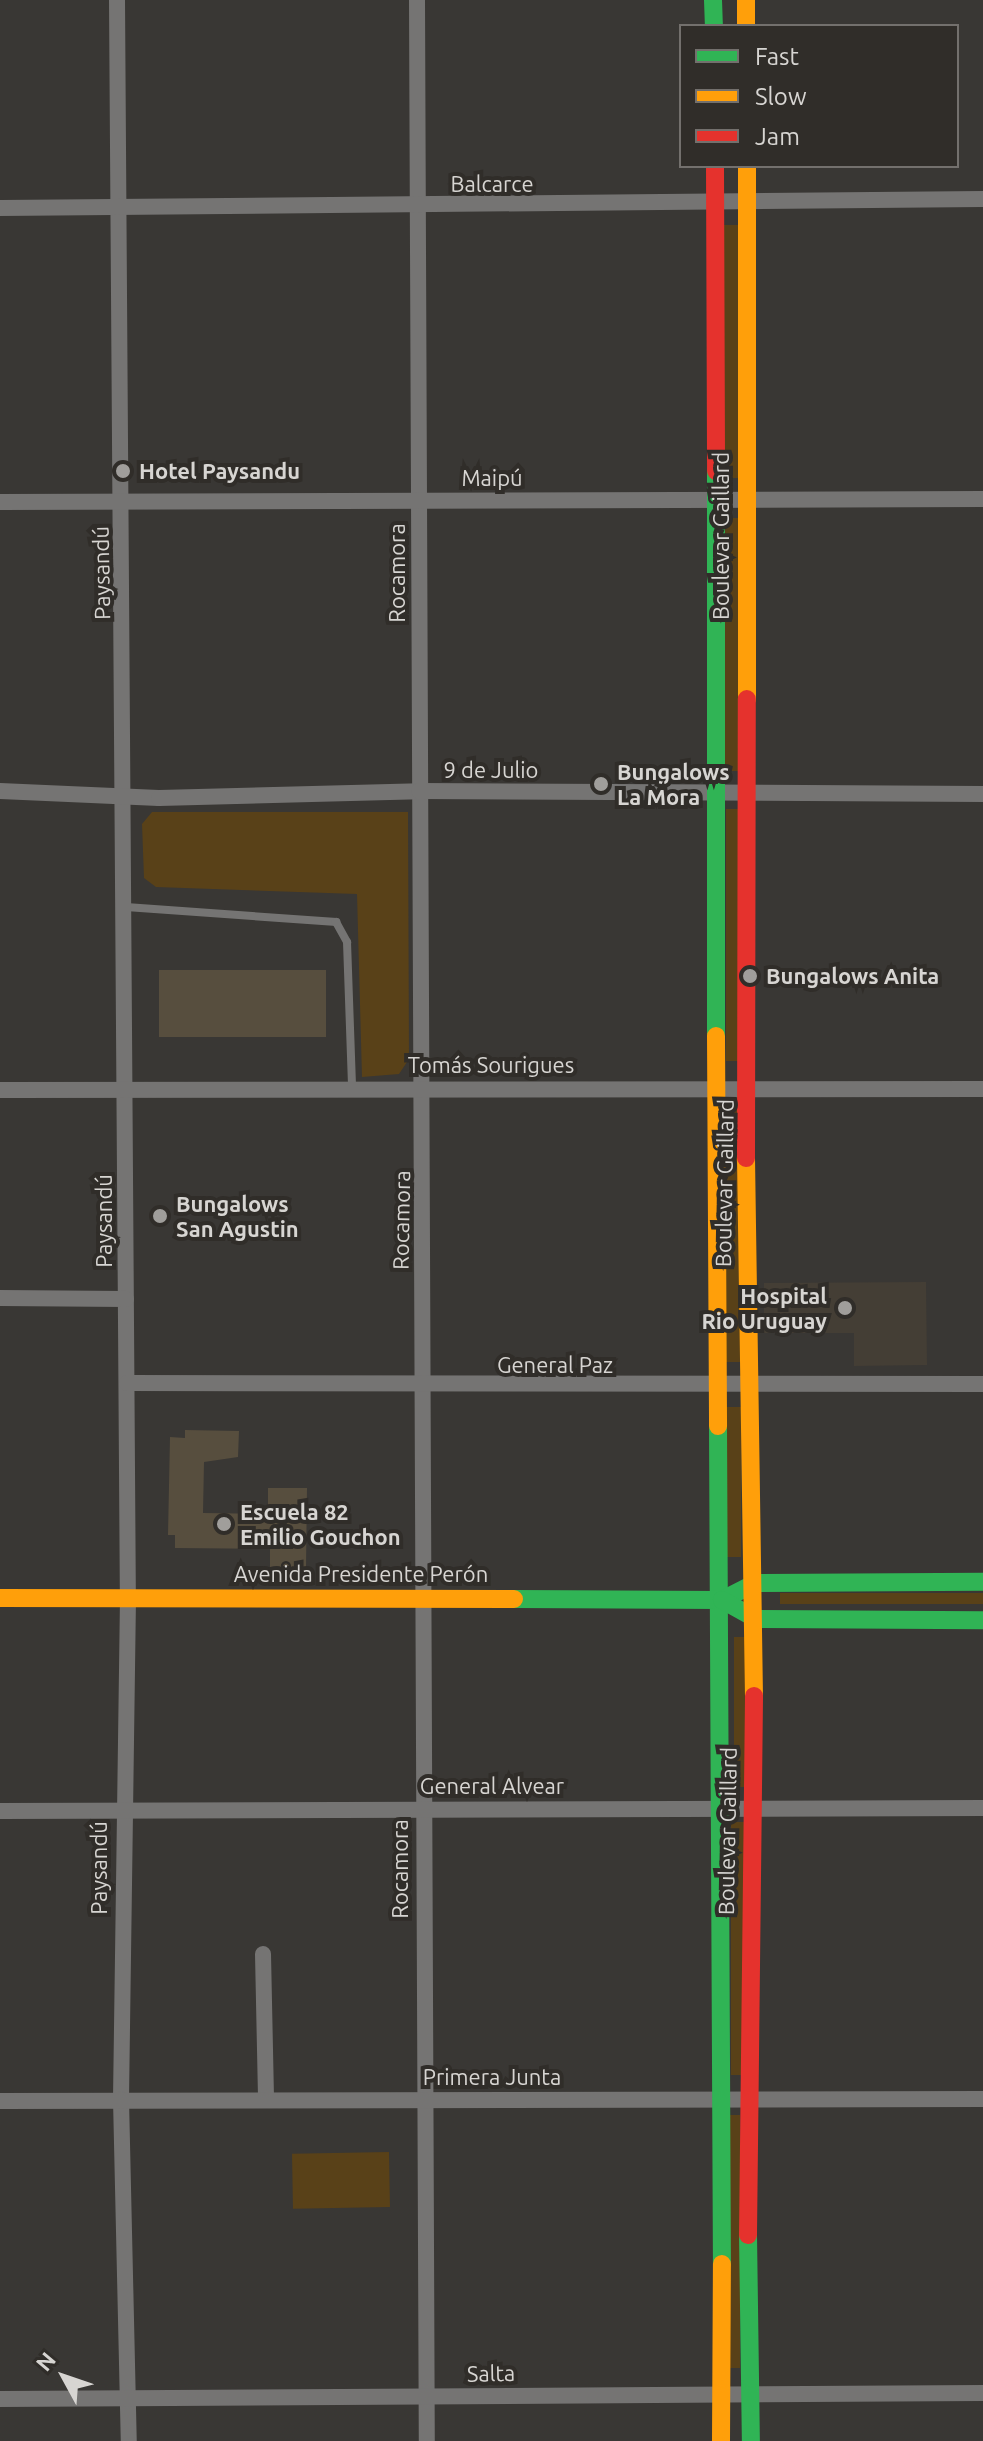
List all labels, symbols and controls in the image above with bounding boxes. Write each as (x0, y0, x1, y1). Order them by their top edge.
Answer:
legend (679, 24, 959, 168)
text: Fast (755, 43, 799, 70)
text: Slow (755, 83, 807, 110)
text: Jam (755, 123, 800, 150)
street label: Balcarce (450, 171, 534, 197)
street label: Boulevar Gaillard (708, 452, 734, 620)
place label: Hotel Paysandu (139, 458, 300, 484)
marker: Hotel Paysandu (114, 462, 132, 480)
street label: Maipú (461, 465, 523, 491)
street label: Rocamora (384, 523, 410, 623)
street label: Paysandú (87, 526, 115, 620)
street label: 9 de Julio (444, 757, 538, 783)
place label: Bungalows La Mora (617, 758, 730, 810)
marker: Bungalows La Mora (592, 775, 610, 793)
place label: Bungalows Anita (766, 963, 939, 989)
marker: Bungalows Anita (741, 967, 759, 985)
street label: Tomás Sourigues (408, 1052, 574, 1078)
street label: Boulevar Gaillard (709, 1099, 739, 1267)
street label: Rocamora (387, 1170, 415, 1270)
street label: Paysandú (91, 1174, 117, 1268)
place label: Bungalows San Agustin (176, 1190, 299, 1242)
marker: Bungalows San Agustin (151, 1207, 169, 1225)
place label: Hospital Rio Uruguay (701, 1282, 827, 1334)
marker: Hospital Rio Uruguay (834, 1297, 856, 1319)
street label: General Paz (497, 1352, 613, 1378)
place label: Escuela 82 Emilio Gouchon (240, 1498, 401, 1550)
marker: Escuela 82 Emilio Gouchon (215, 1515, 233, 1533)
street label: Avenida Presidente Perón (234, 1561, 488, 1587)
street label: Boulevar Gaillard (712, 1747, 742, 1915)
street label: General Alvear (420, 1773, 564, 1799)
street label: Rocamora (387, 1819, 413, 1919)
street label: Paysandú (86, 1821, 112, 1915)
street label: Primera Junta (423, 2064, 561, 2090)
north arrow (24, 2337, 104, 2417)
text: N (30, 2347, 60, 2376)
street label: Salta (467, 2359, 515, 2387)

